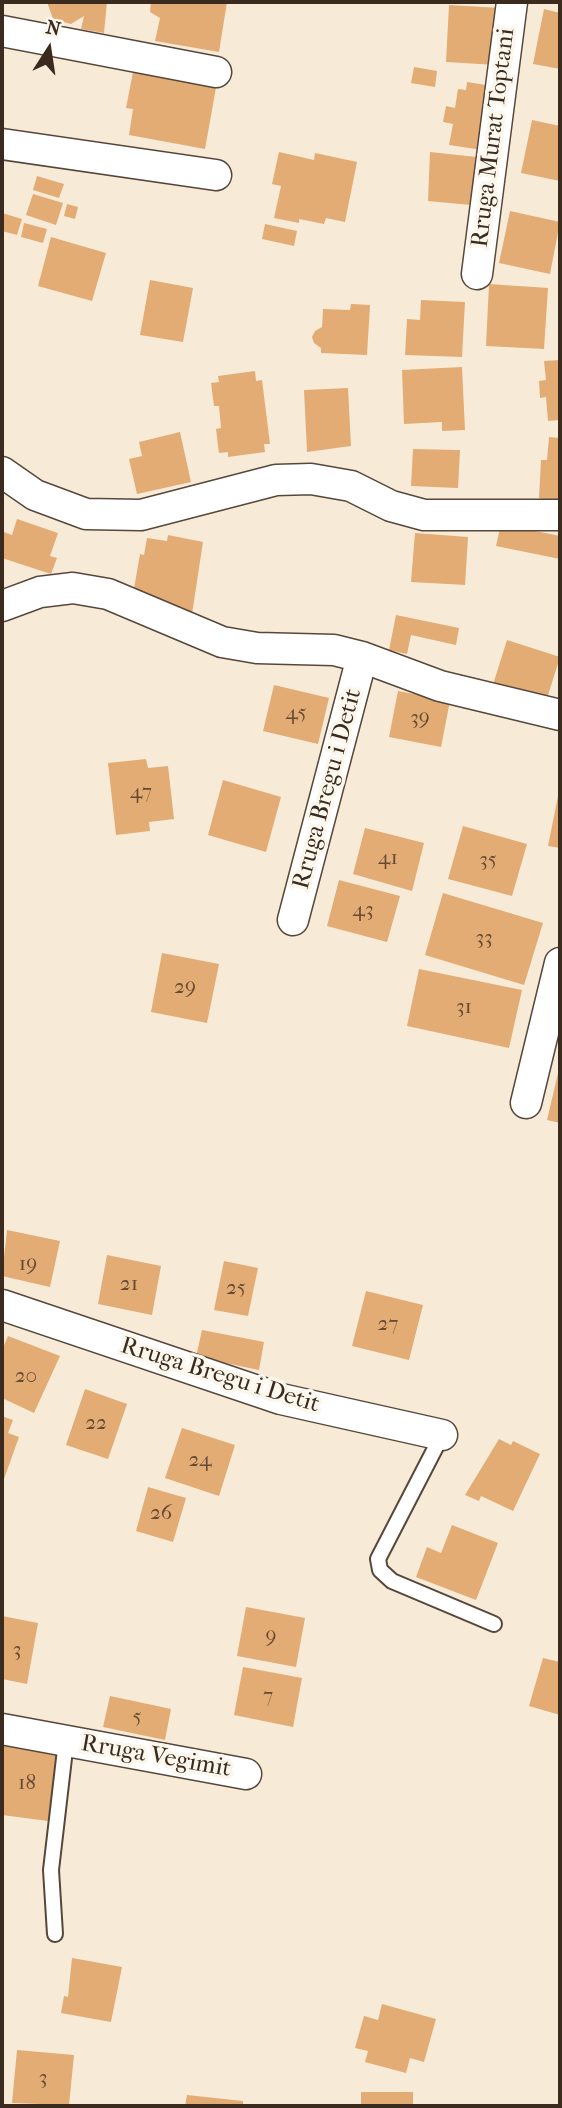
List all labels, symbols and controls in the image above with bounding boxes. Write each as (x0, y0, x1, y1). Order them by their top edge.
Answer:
north arrow (14, 14, 84, 84)
text: N (44, 16, 63, 41)
street label: Rruga Murat Toptani (466, 27, 522, 249)
street label: Rruga Bregu i Detit (287, 686, 369, 892)
house number: 45 (286, 701, 306, 727)
house number: 39 (410, 706, 430, 732)
house number: 47 (130, 780, 152, 806)
house number: 41 (378, 846, 398, 872)
house number: 35 (479, 848, 497, 874)
house number: 43 (352, 898, 374, 924)
house number: 33 (475, 926, 493, 952)
house number: 29 (174, 975, 196, 1001)
house number: 31 (456, 995, 472, 1021)
house number: 19 (19, 1252, 37, 1278)
house number: 21 (120, 1272, 138, 1298)
house number: 25 (226, 1276, 246, 1302)
house number: 27 (378, 1312, 398, 1338)
street label: Rruga Bregu i Detit (117, 1332, 323, 1420)
house number: 20 (15, 1364, 37, 1390)
house number: 22 (85, 1411, 107, 1437)
house number: 24 (188, 1448, 212, 1474)
house number: 26 (150, 1501, 172, 1527)
house number: 9 (265, 1624, 277, 1650)
house number: 3 (13, 1638, 21, 1664)
house number: 7 (263, 1684, 273, 1710)
house number: 5 (132, 1705, 142, 1731)
street label: Rruga Vegimit (79, 1730, 233, 1784)
house number: 18 (18, 1771, 36, 1797)
house number: 3 (39, 2066, 47, 2092)

